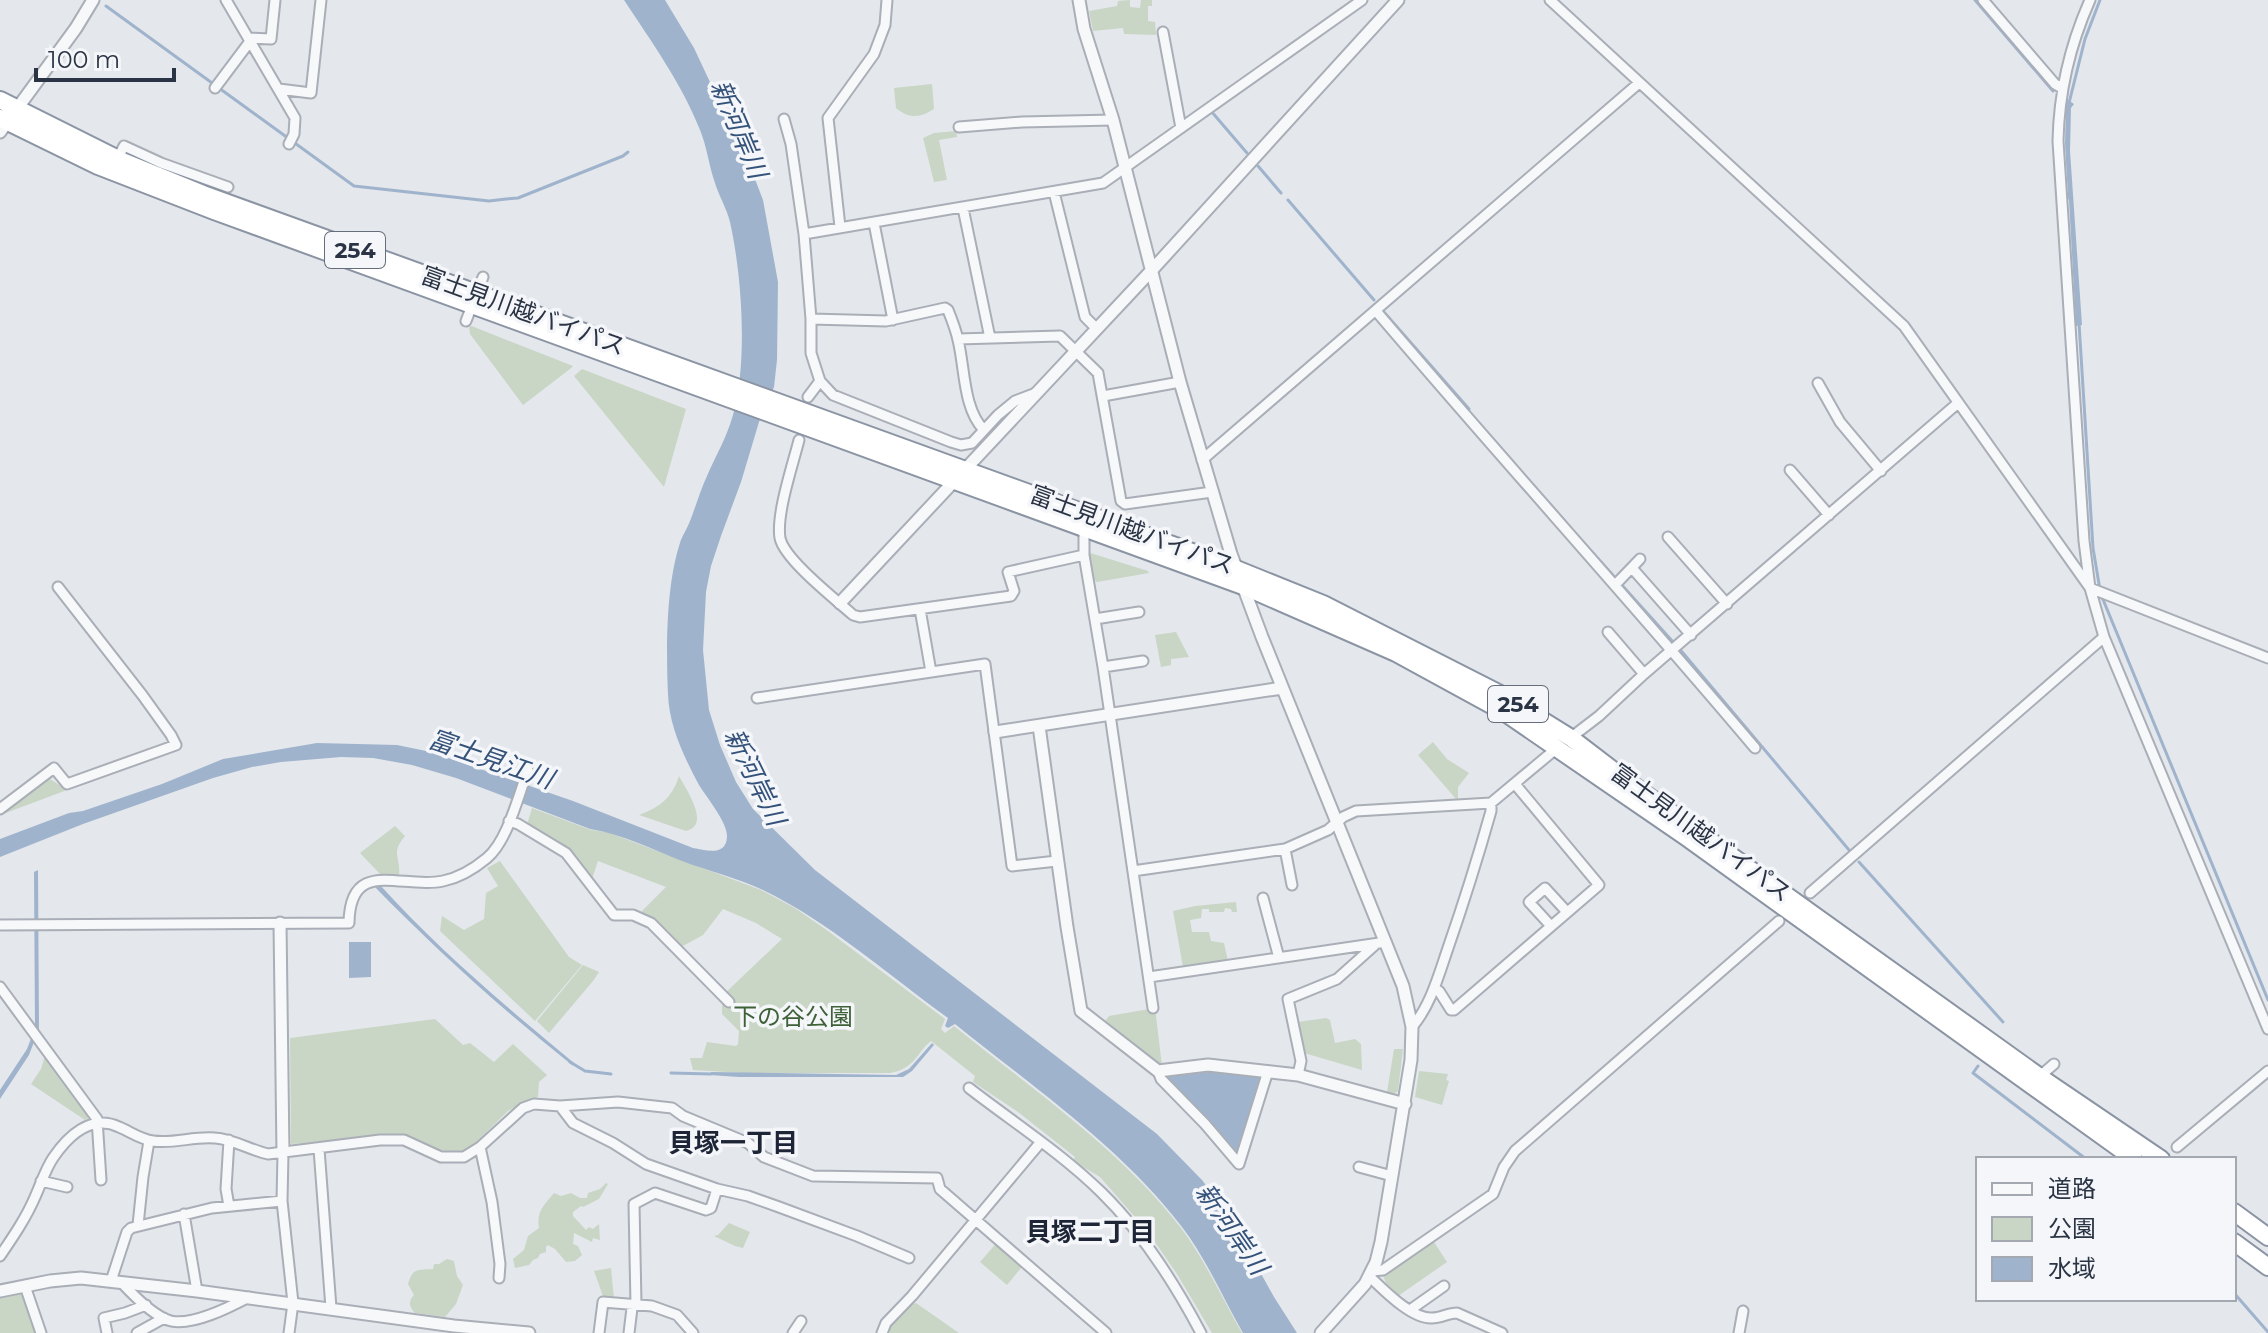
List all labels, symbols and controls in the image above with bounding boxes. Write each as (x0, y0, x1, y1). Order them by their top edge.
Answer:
scale bar (36, 32, 174, 82)
text: 100 m (48, 45, 120, 74)
water label: 新河岸川 (704, 75, 775, 186)
road number: 254 (325, 232, 385, 268)
street label: 富士見川越バイパス (417, 260, 629, 361)
street label: 富士見川越バイパス (1026, 479, 1238, 580)
road number: 254 (1488, 686, 1548, 722)
water label: 富士見江川 (424, 723, 560, 796)
water label: 新河岸川 (718, 723, 793, 833)
street label: 富士見川越バイパス (1606, 758, 1797, 908)
park label: 下の谷公園 (733, 1002, 853, 1031)
district label: 貝塚一丁目 (668, 1127, 798, 1159)
legend (1976, 1157, 2236, 1301)
text: 道路 (2048, 1174, 2096, 1203)
water label: 新河岸川 (1189, 1177, 1277, 1283)
text: 公園 (2048, 1214, 2096, 1243)
district label: 貝塚二丁目 (1025, 1216, 1155, 1248)
text: 水域 (2048, 1254, 2096, 1283)

